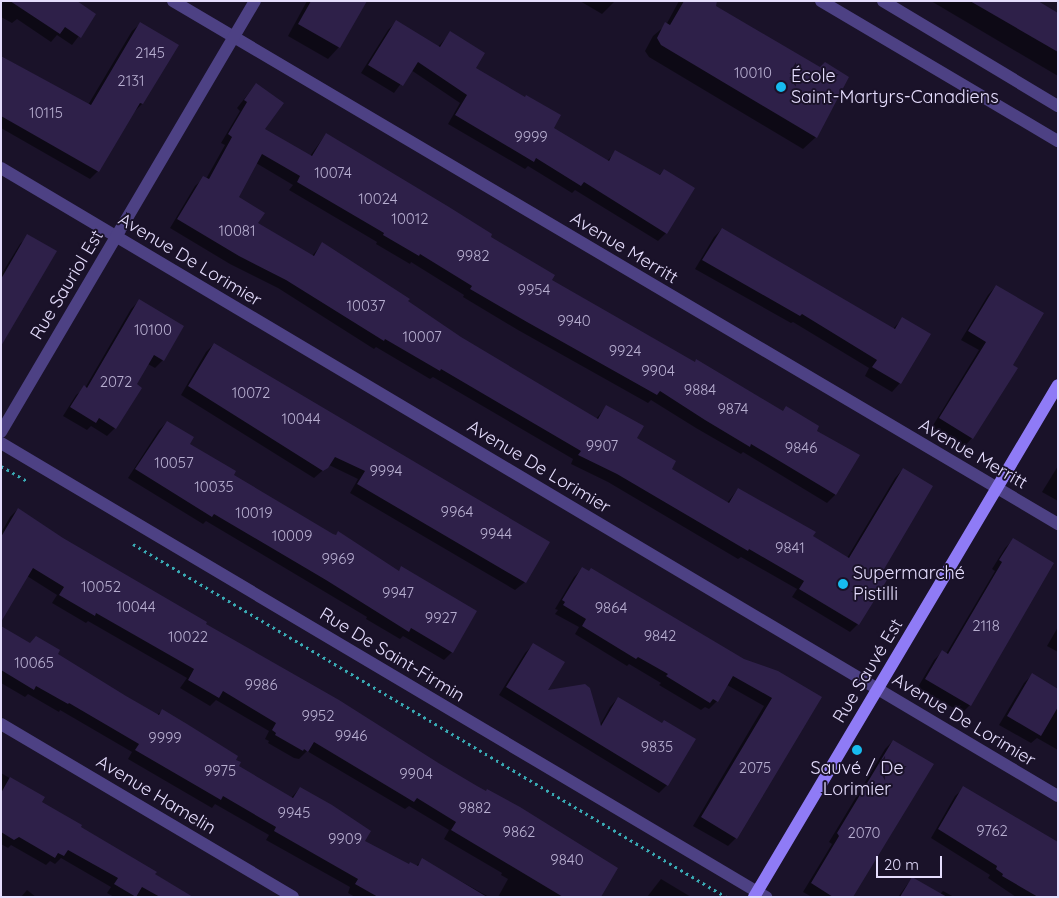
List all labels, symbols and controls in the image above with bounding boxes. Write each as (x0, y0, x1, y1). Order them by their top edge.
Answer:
house number: 2145 (135, 44, 165, 62)
house number: 10010 (734, 64, 772, 82)
place label: École Saint-Martyrs-Canadiens (791, 66, 999, 108)
house number: 2131 (117, 72, 145, 90)
marker: École Saint-Martyrs-Canadiens (775, 81, 787, 93)
house number: 10115 (29, 104, 63, 122)
house number: 9999 (514, 128, 548, 146)
house number: 10074 (314, 164, 352, 182)
house number: 10024 (358, 190, 398, 208)
street label: Avenue Merritt (566, 207, 682, 289)
street label: Avenue De Lorimier (114, 209, 266, 311)
house number: 10012 (391, 210, 429, 228)
house number: 10081 (218, 222, 256, 240)
street label: Rue Sauriol Est (26, 226, 108, 344)
house number: 9982 (456, 247, 490, 265)
house number: 9954 (518, 281, 550, 299)
house number: 10037 (347, 297, 385, 315)
house number: 9940 (557, 312, 591, 330)
house number: 10100 (134, 321, 172, 339)
house number: 10007 (402, 328, 442, 346)
house number: 9924 (609, 342, 641, 360)
house number: 9904 (641, 362, 675, 380)
house number: 2072 (100, 373, 132, 391)
house number: 9884 (684, 381, 716, 399)
house number: 10072 (232, 384, 270, 402)
house number: 9874 (717, 400, 749, 418)
house number: 10044 (281, 410, 321, 428)
street label: Avenue Merritt (915, 414, 1031, 494)
street label: Avenue De Lorimier (463, 416, 615, 518)
house number: 9907 (586, 437, 618, 455)
house number: 9846 (785, 439, 817, 457)
house number: 10057 (154, 454, 194, 472)
house number: 9994 (369, 462, 403, 480)
house number: 10035 (194, 478, 234, 496)
house number: 9964 (441, 503, 473, 521)
house number: 10019 (235, 504, 273, 522)
house number: 9944 (480, 525, 512, 543)
house number: 10009 (272, 527, 312, 545)
house number: 9841 (775, 539, 805, 557)
house number: 9969 (321, 550, 355, 568)
place label: Supermarché Pistilli (853, 563, 965, 606)
house number: 10052 (81, 578, 121, 596)
marker: Supermarché Pistilli (837, 578, 849, 590)
house number: 9947 (382, 584, 414, 602)
house number: 10044 (116, 598, 156, 616)
house number: 9864 (595, 599, 627, 617)
street label: Rue De Saint-Firmin (316, 603, 468, 707)
house number: 9927 (425, 609, 457, 627)
street label: Rue Sauvé Est (828, 615, 908, 727)
house number: 2118 (972, 617, 1000, 635)
house number: 9842 (644, 627, 676, 645)
house number: 10022 (168, 628, 208, 646)
house number: 10065 (14, 654, 54, 672)
street label: Avenue De Lorimier (888, 669, 1040, 771)
house number: 9986 (245, 676, 277, 694)
house number: 9952 (301, 707, 335, 725)
house number: 9946 (335, 727, 367, 745)
house number: 9999 (148, 729, 182, 747)
house number: 9835 (641, 738, 673, 756)
marker: Sauvé / De Lorimier (851, 744, 863, 756)
street label: Avenue Hamelin (92, 751, 220, 839)
place label: Sauvé / De Lorimier (810, 758, 904, 801)
house number: 2075 (739, 759, 771, 777)
house number: 9975 (204, 762, 236, 780)
house number: 9904 (399, 765, 433, 783)
house number: 9882 (459, 799, 491, 817)
house number: 9945 (278, 804, 310, 822)
house number: 9762 (976, 822, 1008, 840)
house number: 9862 (503, 823, 535, 841)
house number: 2070 (847, 824, 881, 842)
house number: 9909 (328, 830, 362, 848)
scale bar (879, 846, 945, 878)
house number: 9840 (550, 851, 584, 869)
text: 20 m (884, 855, 919, 874)

